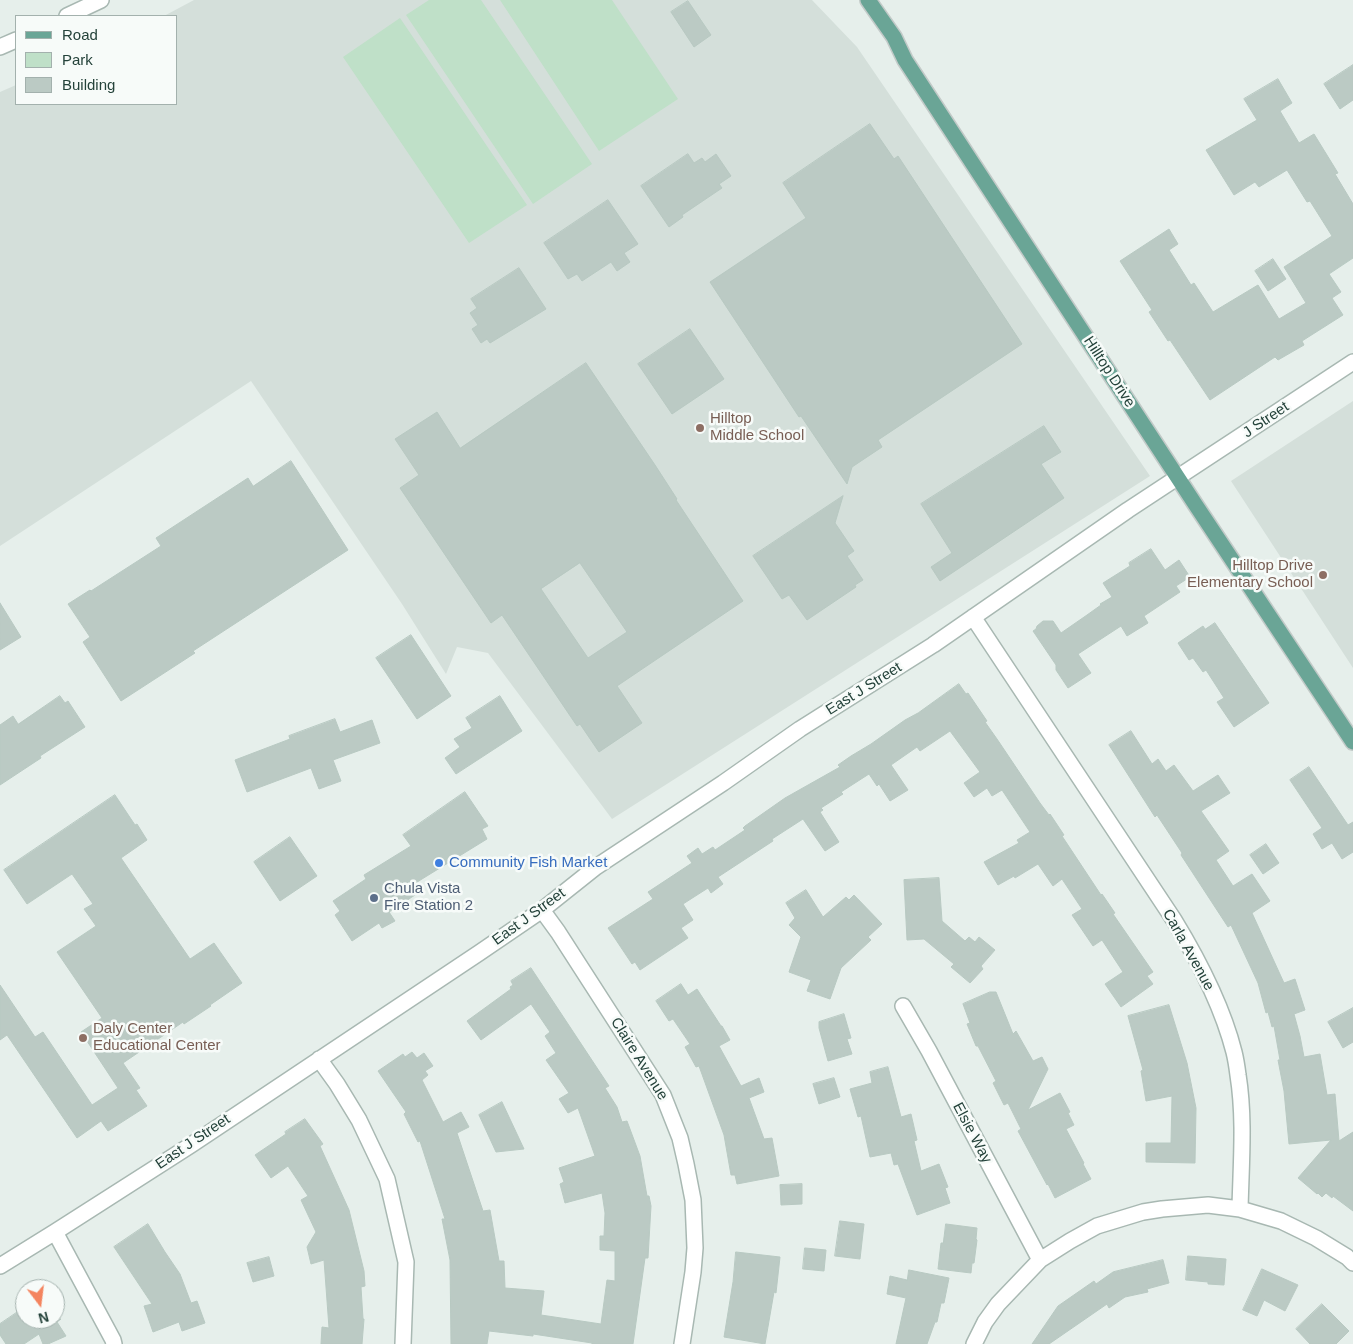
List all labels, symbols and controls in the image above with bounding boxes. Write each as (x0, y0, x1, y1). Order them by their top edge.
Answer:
legend (15, 15, 178, 105)
text: Road (62, 26, 98, 43)
text: Park (62, 51, 93, 68)
text: Building (62, 76, 115, 93)
street label: Hilltop Drive (1079, 333, 1139, 411)
street label: J Street (1240, 398, 1292, 442)
place label: Hilltop Middle School (710, 410, 804, 445)
marker: Hilltop Middle School (694, 422, 706, 434)
place label: Hilltop Drive Elementary School (1187, 557, 1313, 592)
marker: Hilltop Drive Elementary School (1317, 569, 1329, 581)
street label: East J Street (823, 659, 905, 719)
place label: Community Fish Market (449, 854, 607, 872)
marker: Community Fish Market (433, 857, 445, 869)
place label: Chula Vista Fire Station 2 (384, 880, 473, 915)
street label: East J Street (489, 884, 569, 950)
marker: Chula Vista Fire Station 2 (368, 892, 380, 904)
street label: Carla Avenue (1158, 906, 1218, 994)
street label: Claire Avenue (606, 1014, 672, 1104)
place label: Daly Center Educational Center (93, 1020, 221, 1055)
marker: Daly Center Educational Center (77, 1032, 89, 1044)
street label: Elsie Way (949, 1100, 995, 1166)
street label: East J Street (152, 1111, 234, 1173)
north arrow (15, 1279, 65, 1329)
text: N (37, 1308, 51, 1327)

